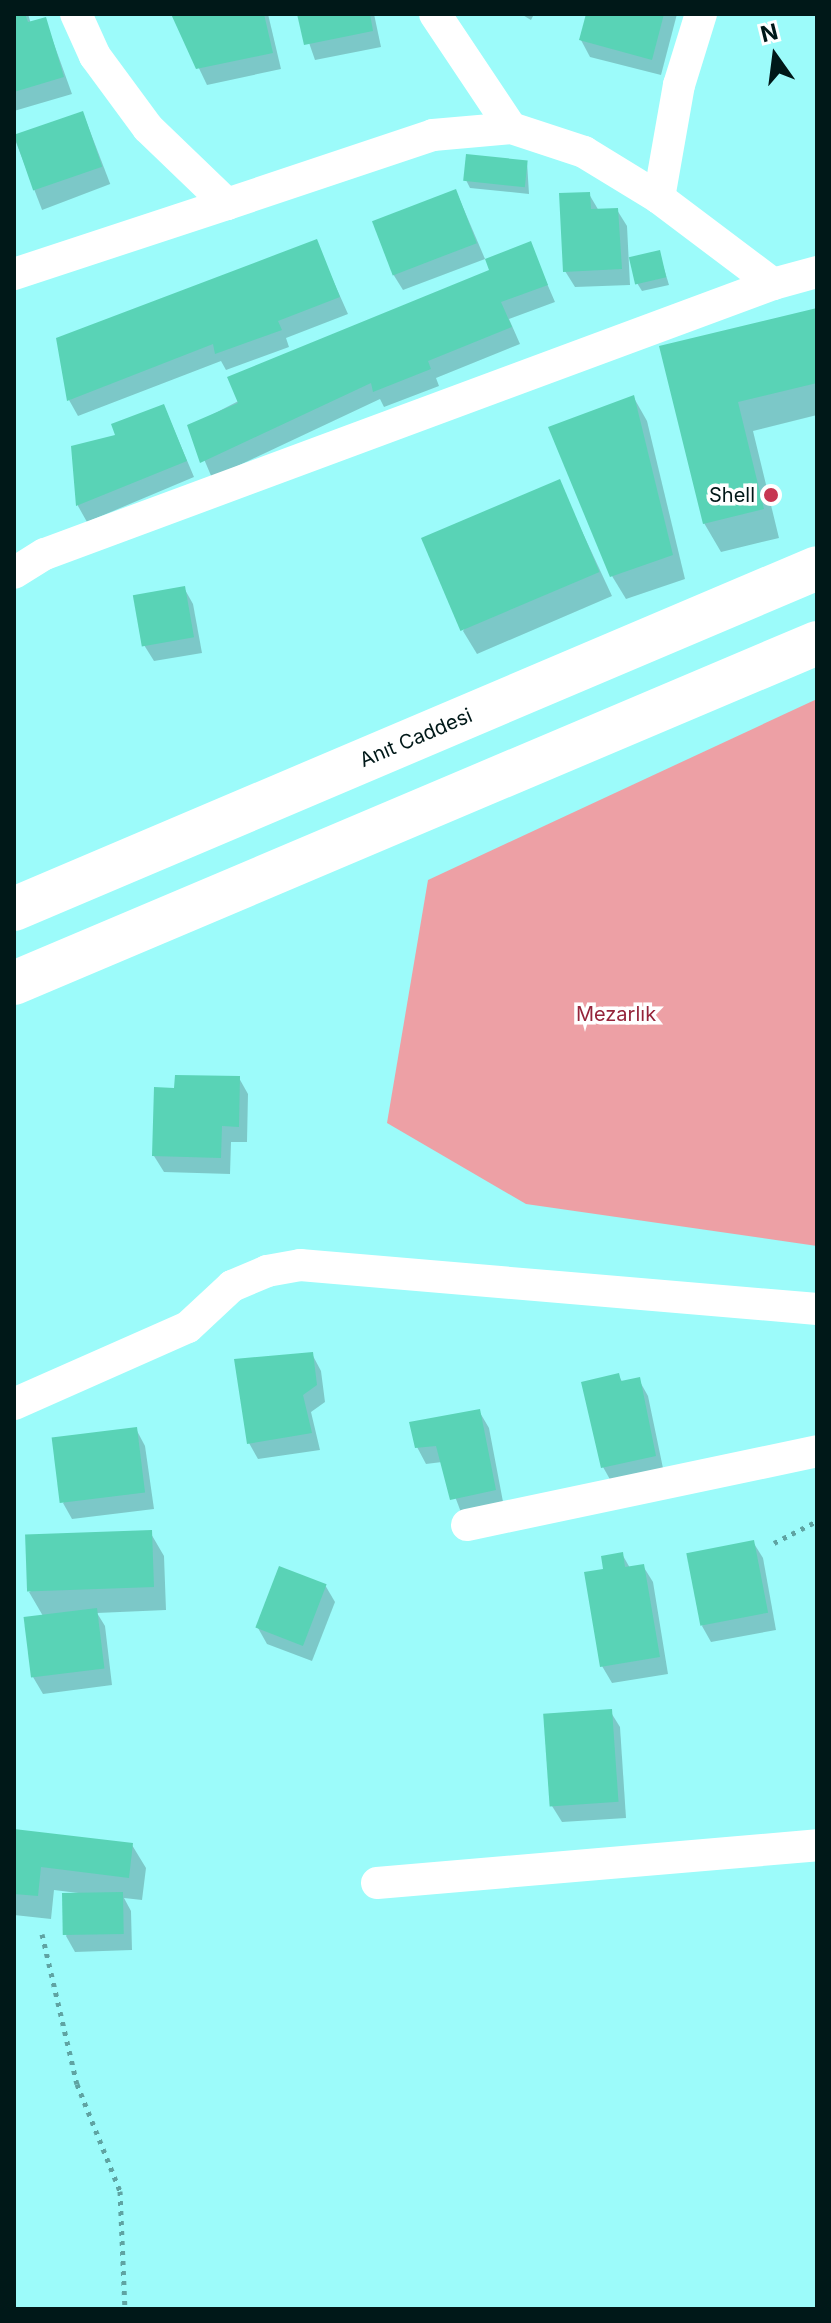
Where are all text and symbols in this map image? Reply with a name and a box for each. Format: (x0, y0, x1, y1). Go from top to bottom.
north arrow (735, 16, 815, 96)
text: N (758, 18, 780, 47)
place label: Shell (709, 483, 755, 507)
marker: Shell (762, 486, 780, 504)
street label: Anıt Caddesi (356, 704, 476, 772)
park label: Mezarlık (576, 1002, 656, 1026)

